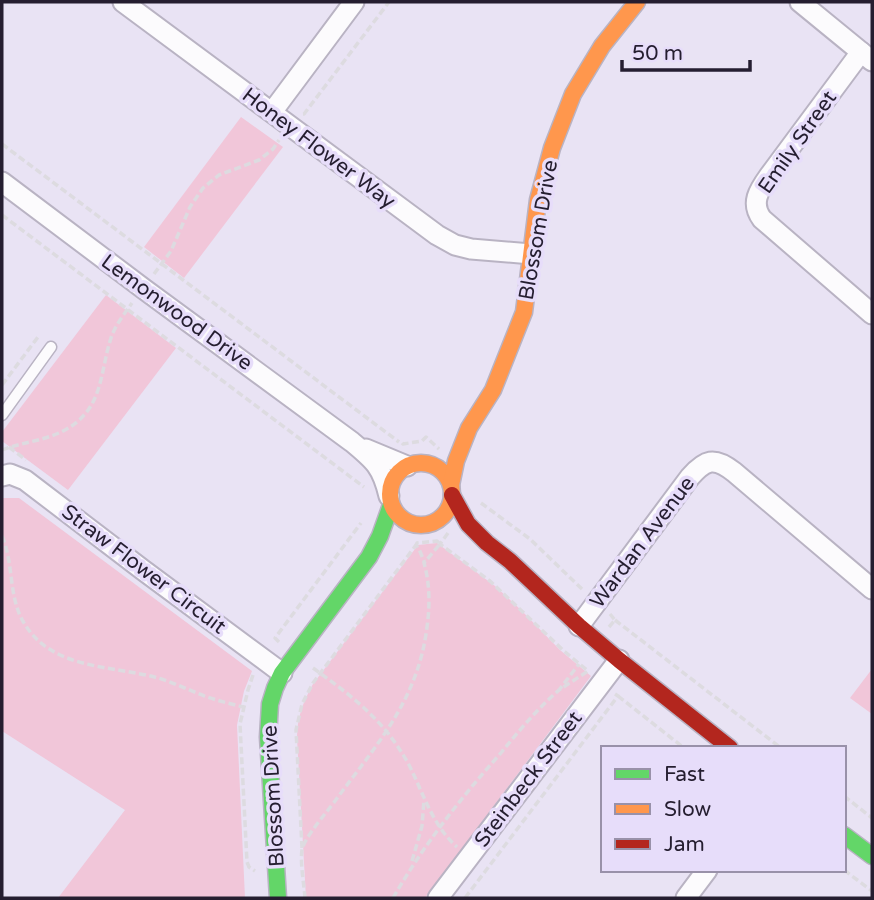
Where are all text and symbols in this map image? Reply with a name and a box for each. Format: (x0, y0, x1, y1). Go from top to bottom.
scale bar (622, 28, 750, 72)
text: 50 m (632, 41, 683, 66)
street label: Honey Flower Way (237, 83, 400, 214)
street label: Emily Street (753, 86, 842, 199)
street label: Blossom Drive (514, 158, 563, 302)
street label: Lemonwood Drive (96, 249, 257, 376)
street label: Wardan Avenue (585, 471, 700, 613)
street label: Straw Flower Circuit (57, 499, 231, 639)
street label: Steinbeck Street (469, 706, 588, 852)
street label: Blossom Drive (257, 724, 290, 867)
legend (601, 746, 846, 872)
text: Fast (664, 762, 705, 787)
text: Slow (664, 797, 712, 822)
text: Jam (664, 832, 705, 857)

